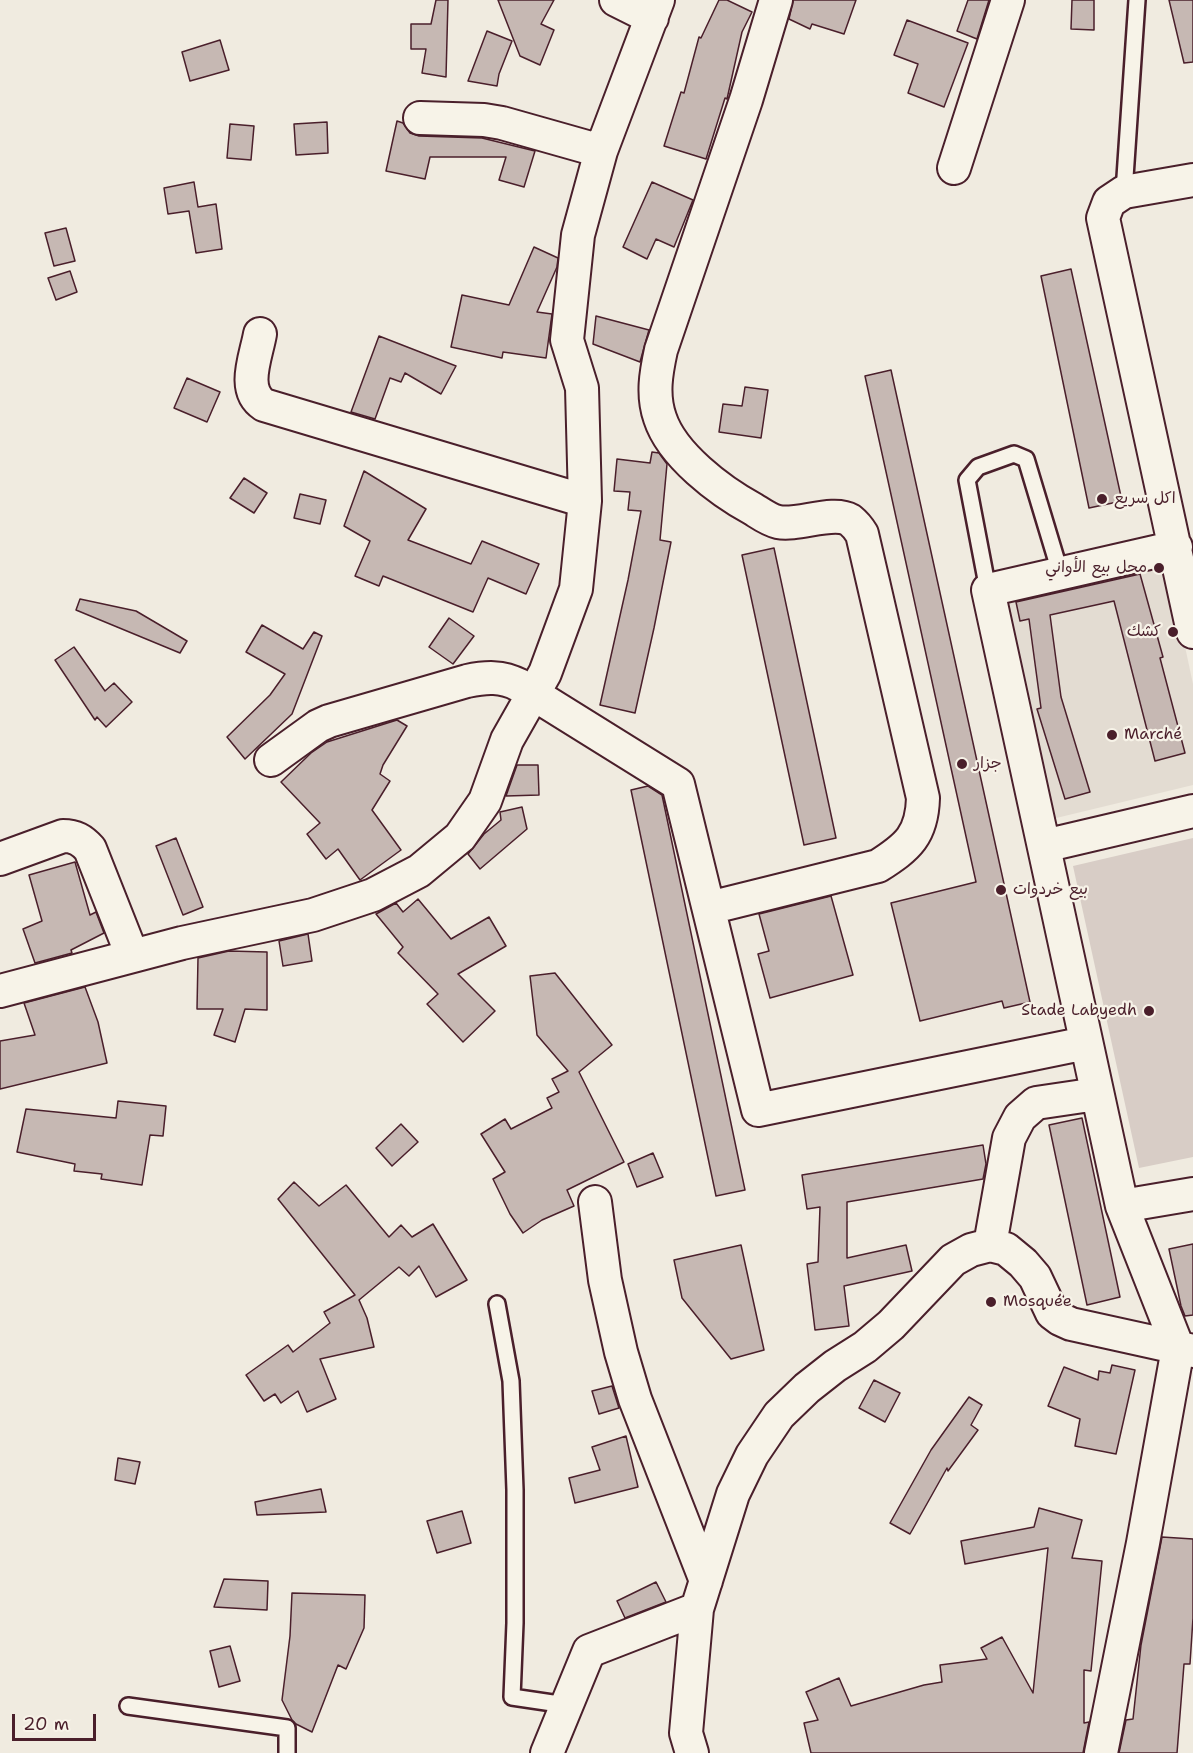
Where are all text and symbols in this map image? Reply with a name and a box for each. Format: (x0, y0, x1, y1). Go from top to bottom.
place label: اكل سريع (1114, 489, 1176, 509)
marker: اكل سريع (1095, 492, 1109, 506)
place label: محل بيع الأواني (1045, 558, 1147, 578)
marker: محل بيع الأواني (1152, 561, 1166, 575)
place label: كشك (1127, 622, 1161, 642)
marker: كشك (1166, 625, 1180, 639)
place label: Marché (1124, 725, 1182, 745)
marker: Marché (1105, 728, 1119, 742)
place label: جزار (974, 754, 1002, 774)
marker: جزار (955, 757, 969, 771)
place label: بيع خردوات (1013, 880, 1088, 900)
marker: بيع خردوات (994, 883, 1008, 897)
place label: Stade Labyedh (1021, 1001, 1137, 1021)
marker: Stade Labyedh (1142, 1004, 1156, 1018)
place label: Mosquée (1003, 1292, 1072, 1312)
marker: Mosquée (984, 1295, 998, 1309)
scale bar (15, 1702, 99, 1740)
text: 20 m (23, 1712, 69, 1736)

